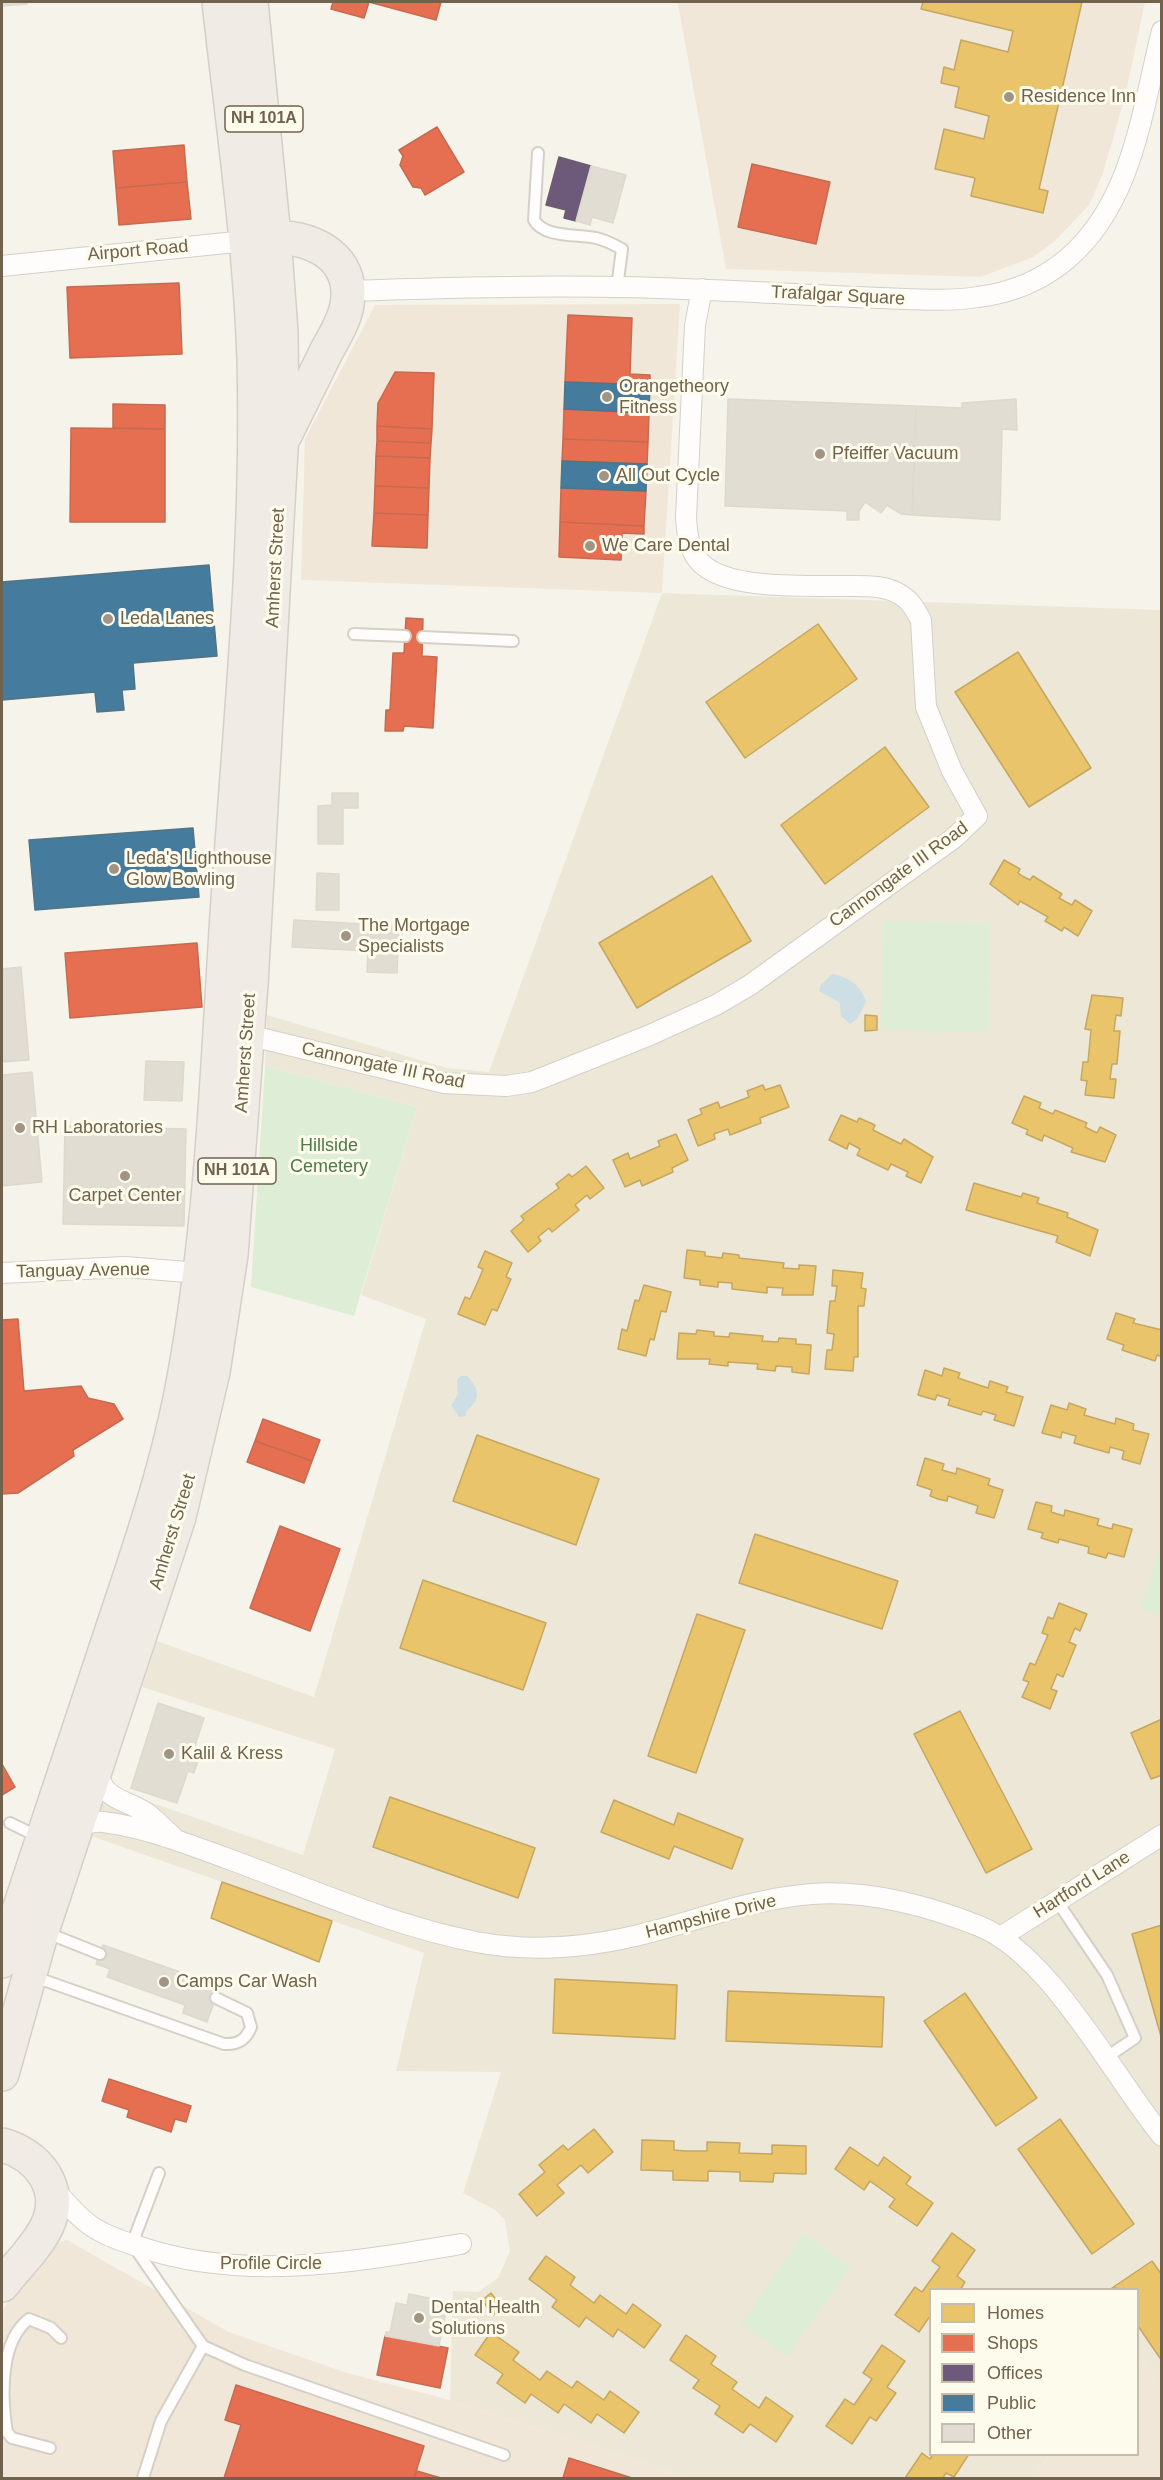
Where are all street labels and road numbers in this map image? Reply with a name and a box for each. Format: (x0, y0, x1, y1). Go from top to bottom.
road number: NH 101A (225, 106, 303, 132)
street label: Airport Road (87, 236, 189, 266)
street label: Trafalgar Square (770, 282, 906, 310)
street label: Amherst Street (262, 507, 290, 629)
street label: Cannongate III Road (825, 817, 973, 933)
street label: Amherst Street (231, 992, 261, 1114)
street label: Cannongate III Road (300, 1038, 466, 1094)
road number: NH 101A (198, 1158, 276, 1184)
street label: Tanguay Avenue (16, 1259, 150, 1283)
street label: Amherst Street (145, 1471, 201, 1593)
street label: Hartford Lane (1030, 1847, 1134, 1923)
street label: Hampshire Drive (643, 1890, 779, 1944)
street label: Profile Circle (220, 2253, 322, 2275)

